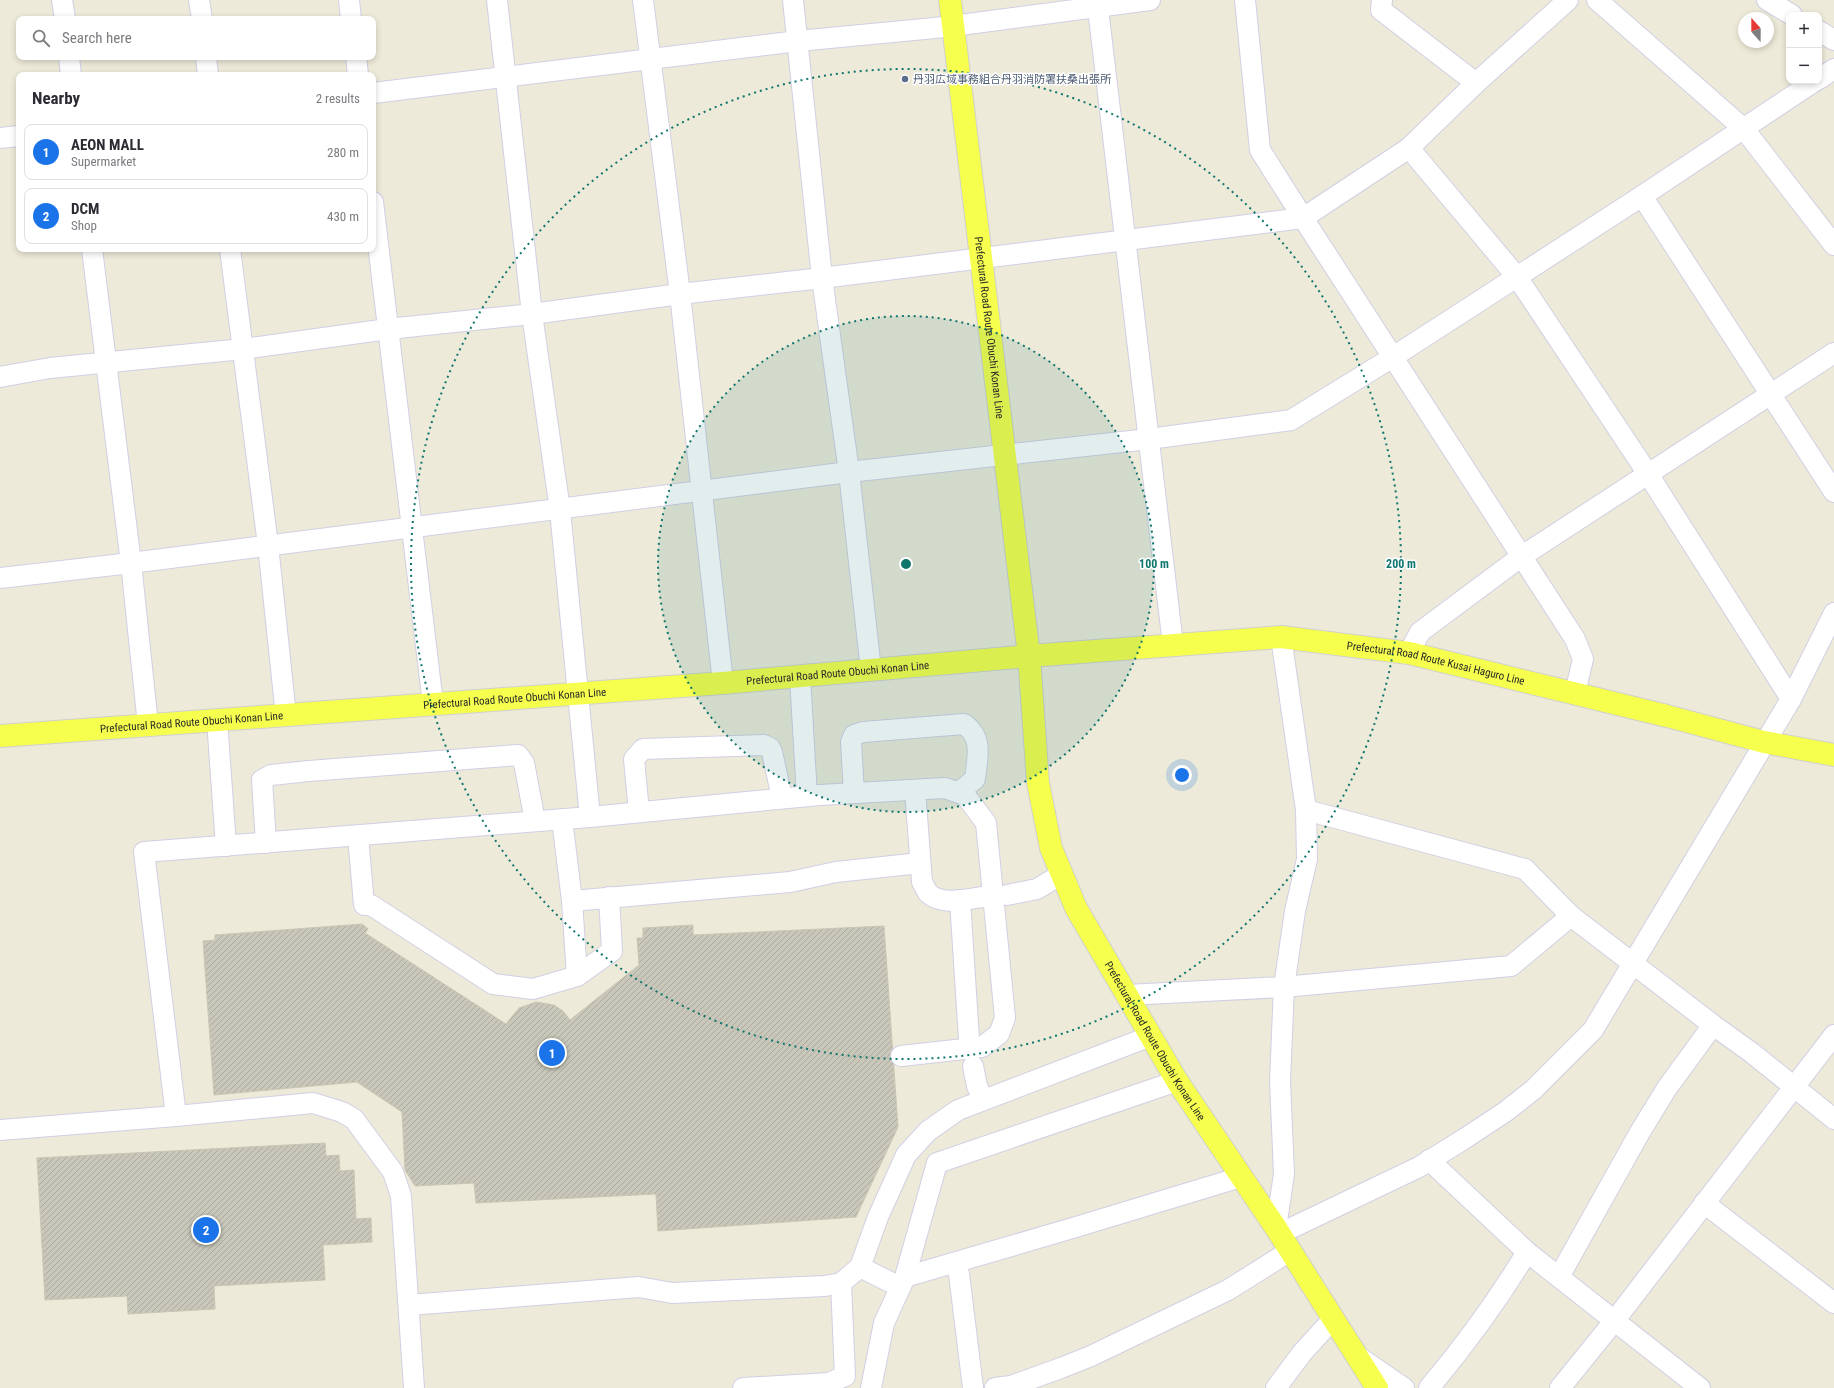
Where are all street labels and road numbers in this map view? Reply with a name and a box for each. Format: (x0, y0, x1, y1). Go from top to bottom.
street label: Prefectural Road Route Obuchi Konan Line (972, 236, 1006, 420)
street label: Prefectural Road Route Kusai Haguro Line (1346, 639, 1526, 688)
street label: Prefectural Road Route Obuchi Konan Line (746, 659, 930, 688)
street label: Prefectural Road Route Obuchi Konan Line (423, 686, 607, 712)
street label: Prefectural Road Route Obuchi Konan Line (100, 709, 283, 736)
street label: Prefectural Road Route Obuchi Konan Line (1102, 959, 1208, 1123)

